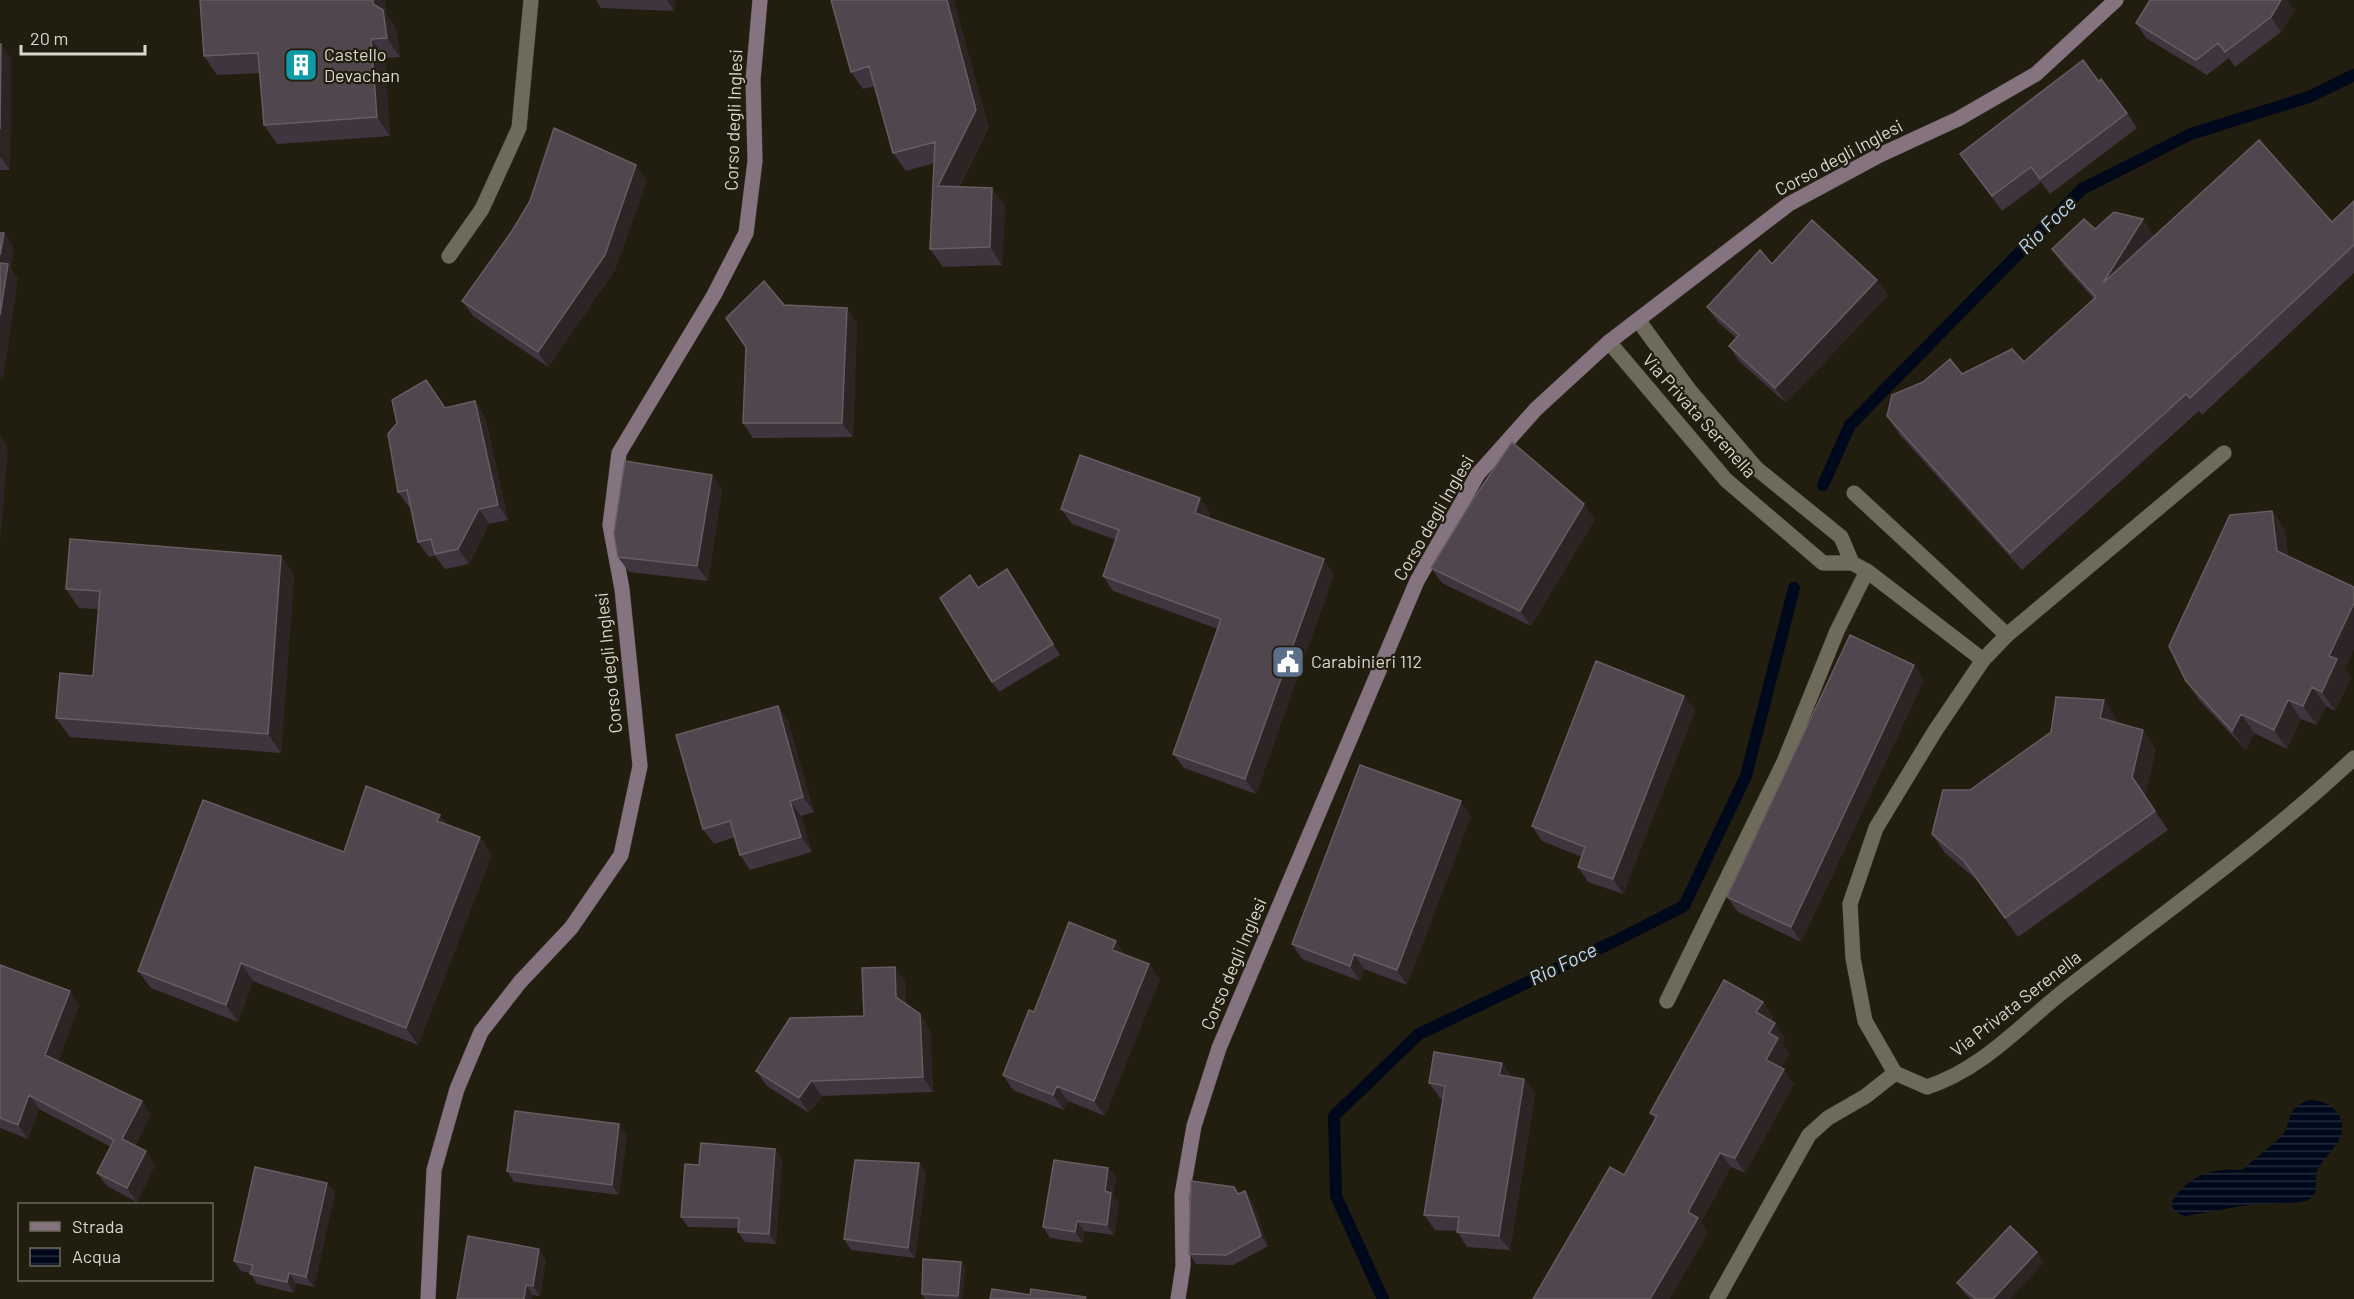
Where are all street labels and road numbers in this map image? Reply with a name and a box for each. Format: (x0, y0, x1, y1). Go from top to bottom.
street label: Corso degli Inglesi (720, 49, 746, 191)
street label: Corso degli Inglesi (1771, 114, 1906, 200)
street label: Via Privata Serenella (1638, 349, 1761, 482)
street label: Corso degli Inglesi (1388, 451, 1478, 584)
street label: Corso degli Inglesi (590, 592, 626, 735)
street label: Corso degli Inglesi (1195, 894, 1271, 1033)
street label: Via Privata Serenella (1946, 945, 2085, 1061)

